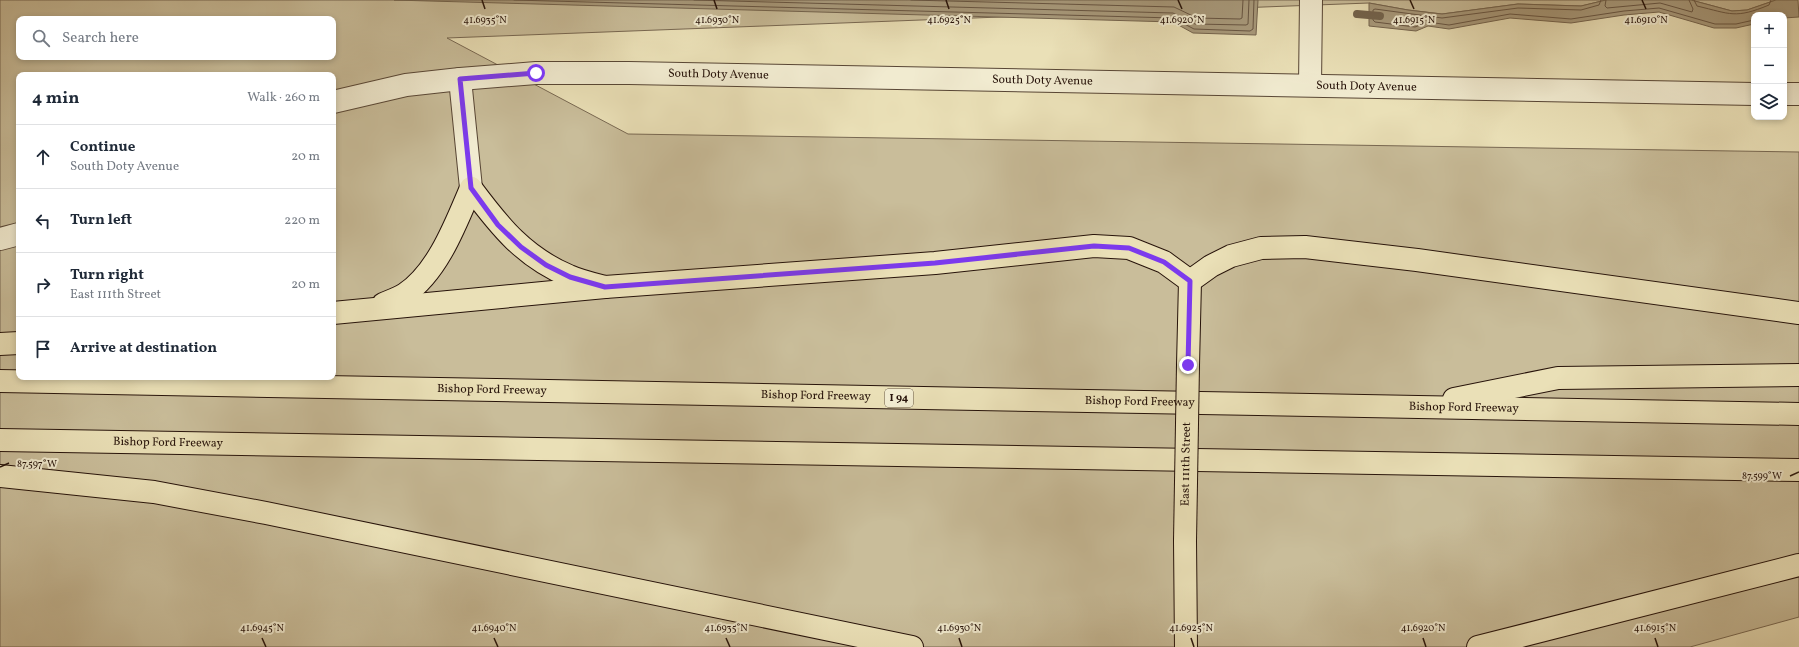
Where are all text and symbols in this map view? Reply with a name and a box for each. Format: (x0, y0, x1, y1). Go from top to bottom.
map controls (1751, 12, 1787, 120)
button: + (1751, 12, 1787, 48)
text: 41.6935°N (463, 13, 507, 27)
text: 41.6930°N (695, 13, 740, 27)
text: 41.6925°N (927, 13, 971, 27)
text: 41.6920°N (1160, 13, 1205, 27)
text: 41.6915°N (1393, 13, 1436, 27)
text: 41.6910°N (1624, 13, 1668, 27)
search box (16, 16, 336, 60)
icon: search (30, 27, 52, 49)
text: Search here (62, 28, 139, 49)
button: − (1751, 48, 1787, 84)
route start (527, 64, 545, 82)
street label: South Doty Avenue (668, 66, 769, 84)
street label: South Doty Avenue (992, 72, 1093, 90)
street label: South Doty Avenue (1316, 78, 1417, 96)
button: layers (1751, 84, 1787, 120)
text: 4 min (32, 87, 79, 110)
text: Walk · 260 m (247, 89, 320, 107)
text: Continue (70, 137, 135, 158)
icon: ahead (32, 146, 54, 168)
text: 20 m (291, 148, 320, 166)
text: South Doty Avenue (70, 158, 179, 176)
icon: left (32, 210, 54, 232)
text: Turn left (70, 210, 132, 231)
text: 220 m (284, 212, 320, 230)
text: Turn right (70, 265, 144, 286)
icon: right (32, 274, 54, 296)
text: 20 m (291, 276, 320, 294)
text: East 111th Street (70, 286, 161, 304)
icon: arrive (32, 338, 54, 360)
text: Arrive at destination (70, 338, 217, 359)
route end (1179, 356, 1197, 374)
street label: Bishop Ford Freeway (437, 381, 548, 399)
street label: Bishop Ford Freeway (761, 387, 871, 405)
road number: I 94 (885, 389, 913, 407)
street label: Bishop Ford Freeway (1085, 393, 1195, 411)
street label: Bishop Ford Freeway (1409, 399, 1519, 417)
street label: East 111th Street (1178, 422, 1195, 506)
street label: Bishop Ford Freeway (113, 434, 224, 452)
text: 87.597°W (17, 457, 57, 471)
text: 87.599°W (1742, 469, 1782, 483)
text: 41.6945°N (240, 621, 285, 635)
text: 41.6940°N (472, 621, 517, 635)
text: 41.6935°N (704, 621, 748, 635)
text: 41.6930°N (937, 621, 982, 635)
text: 41.6925°N (1169, 621, 1213, 635)
text: 41.6920°N (1401, 621, 1446, 635)
text: 41.6915°N (1634, 621, 1677, 635)

